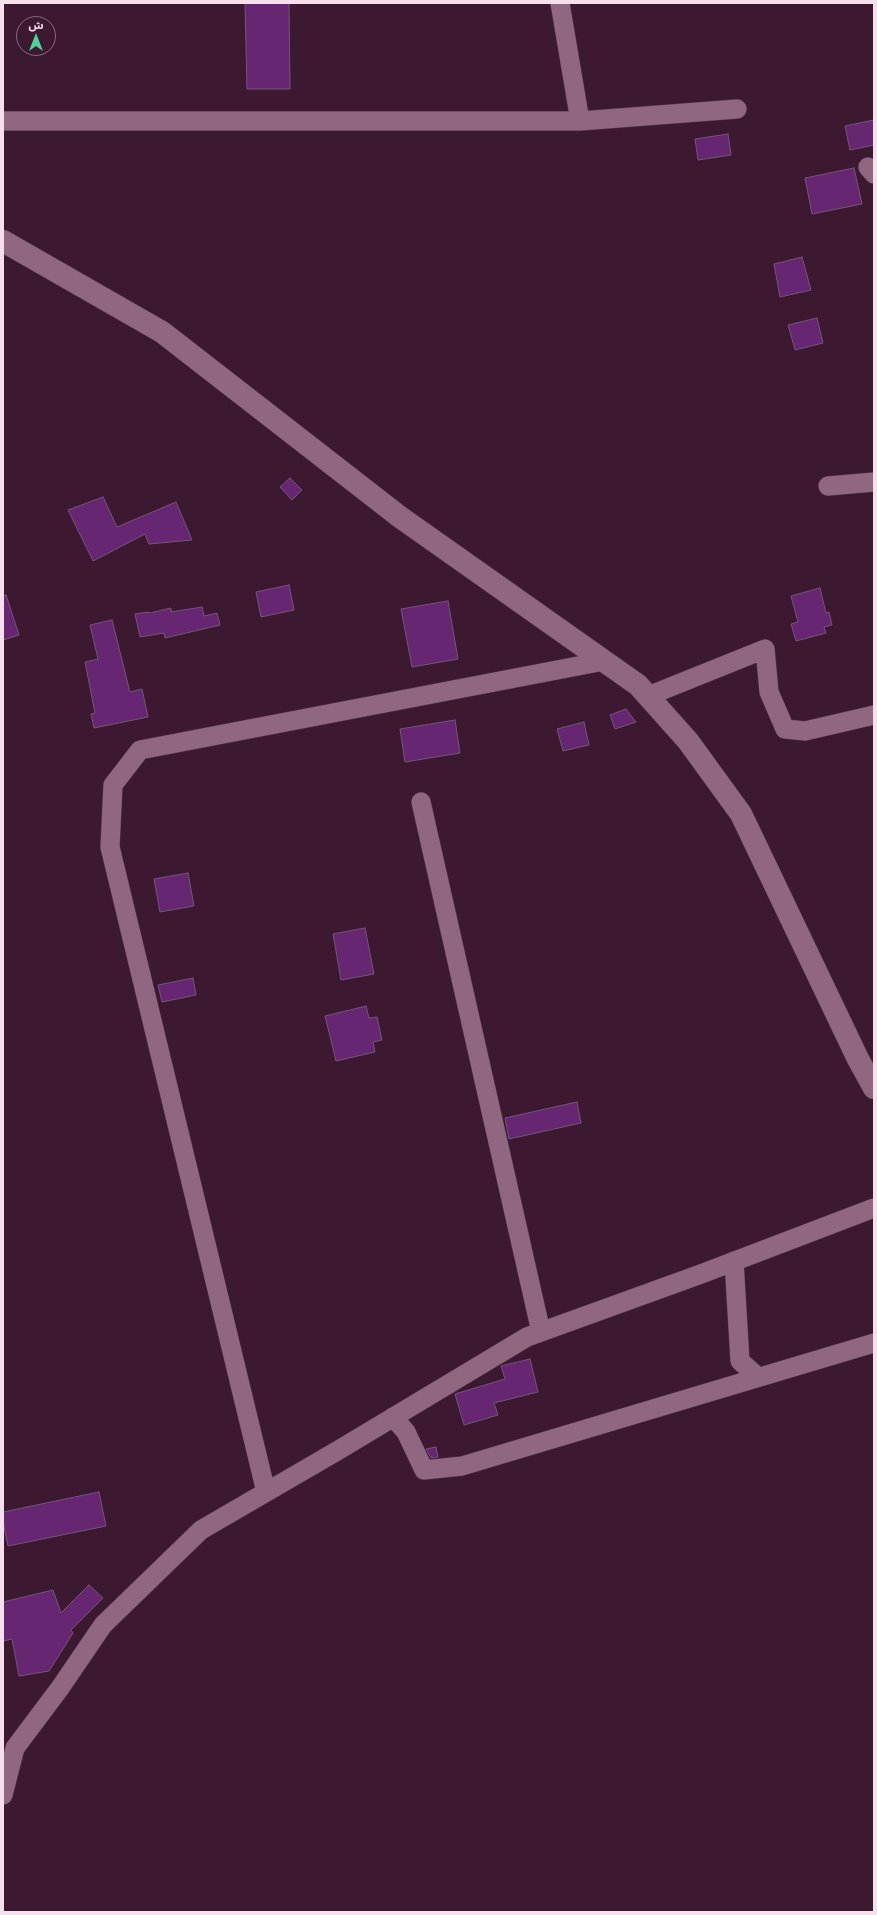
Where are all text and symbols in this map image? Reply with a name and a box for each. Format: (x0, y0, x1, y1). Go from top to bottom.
north arrow (16, 16, 56, 56)
text: ش (28, 17, 44, 33)

